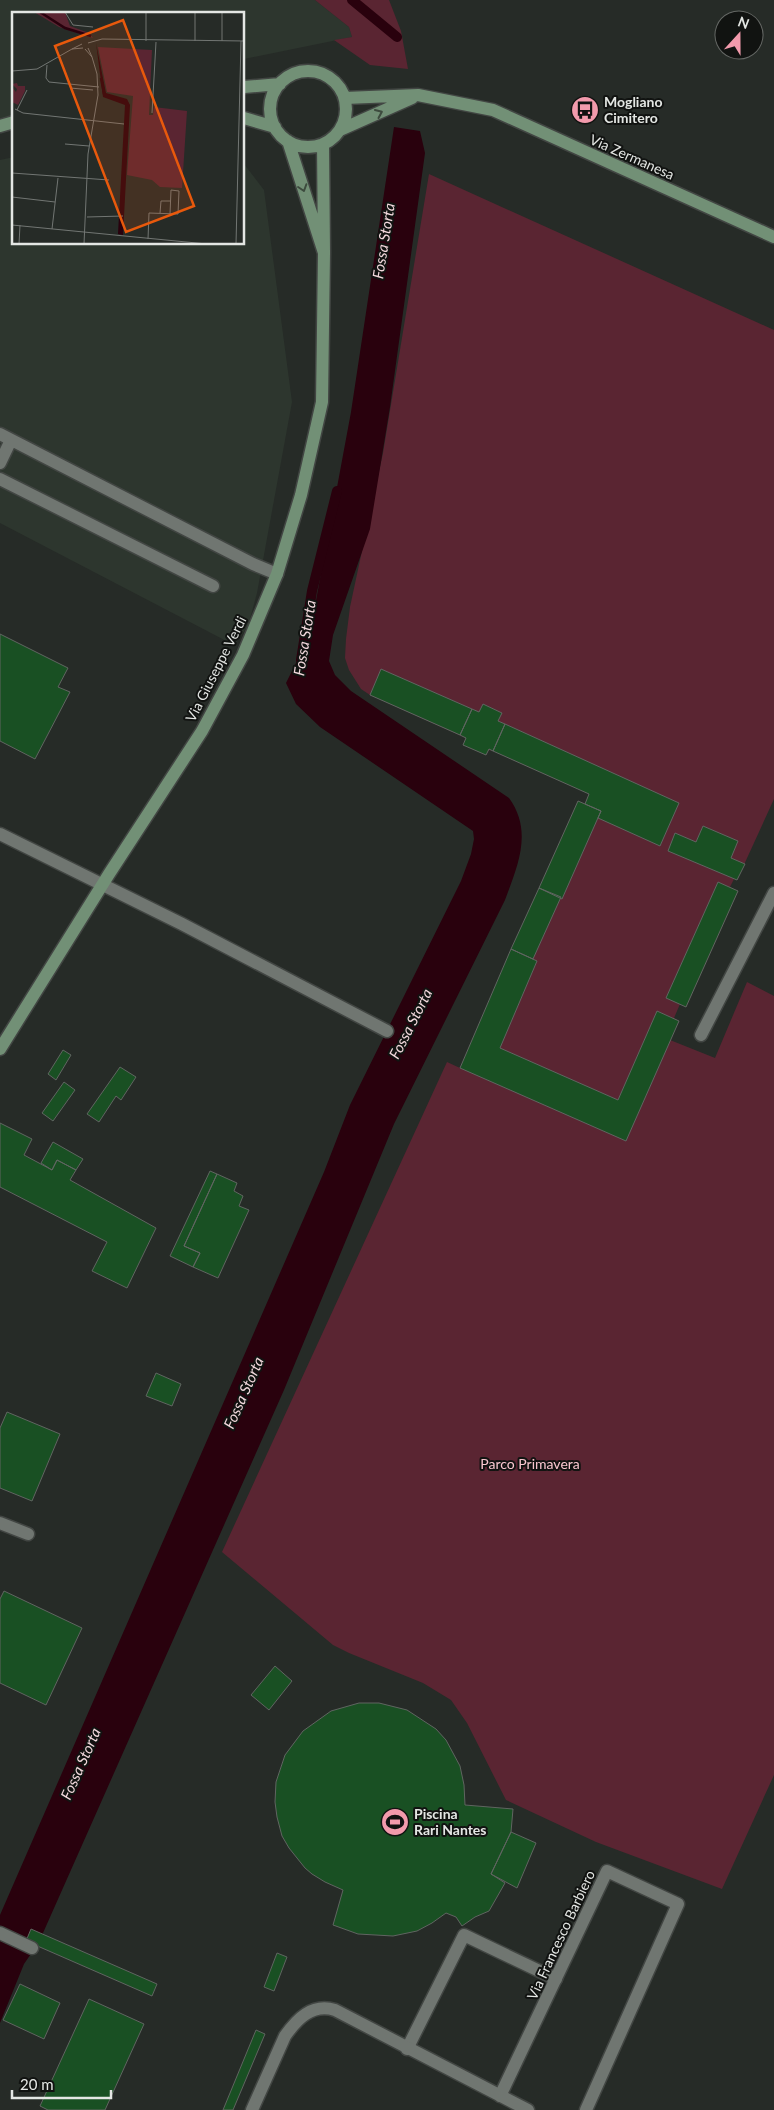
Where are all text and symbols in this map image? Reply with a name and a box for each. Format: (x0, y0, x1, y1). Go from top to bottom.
north arrow (714, 10, 764, 60)
inset map (12, 12, 245, 245)
text: N (736, 13, 752, 32)
place label: Mogliano Cimitero (604, 93, 662, 126)
bus stop icon: Mogliano Cimitero (570, 95, 600, 125)
one-way arrow (374, 108, 383, 119)
street label: Via Zermanesa (587, 130, 677, 183)
one-way arrow (297, 183, 307, 191)
water label: Fossa Storta (368, 201, 398, 280)
water label: Fossa Storta (289, 598, 319, 677)
street label: Via Giuseppe Verdi (182, 613, 250, 724)
water label: Fossa Storta (385, 985, 436, 1062)
water label: Fossa Storta (219, 1354, 267, 1431)
park label: Parco Primavera (480, 1455, 580, 1472)
water label: Fossa Storta (56, 1725, 104, 1802)
place label: Piscina Rari Nantes (414, 1805, 486, 1838)
sports icon: Piscina Rari Nantes (380, 1807, 410, 1837)
street label: Via Francesco Barbiero (523, 1867, 598, 2002)
scale bar (12, 2068, 111, 2100)
text: 20 m (20, 2075, 54, 2093)

